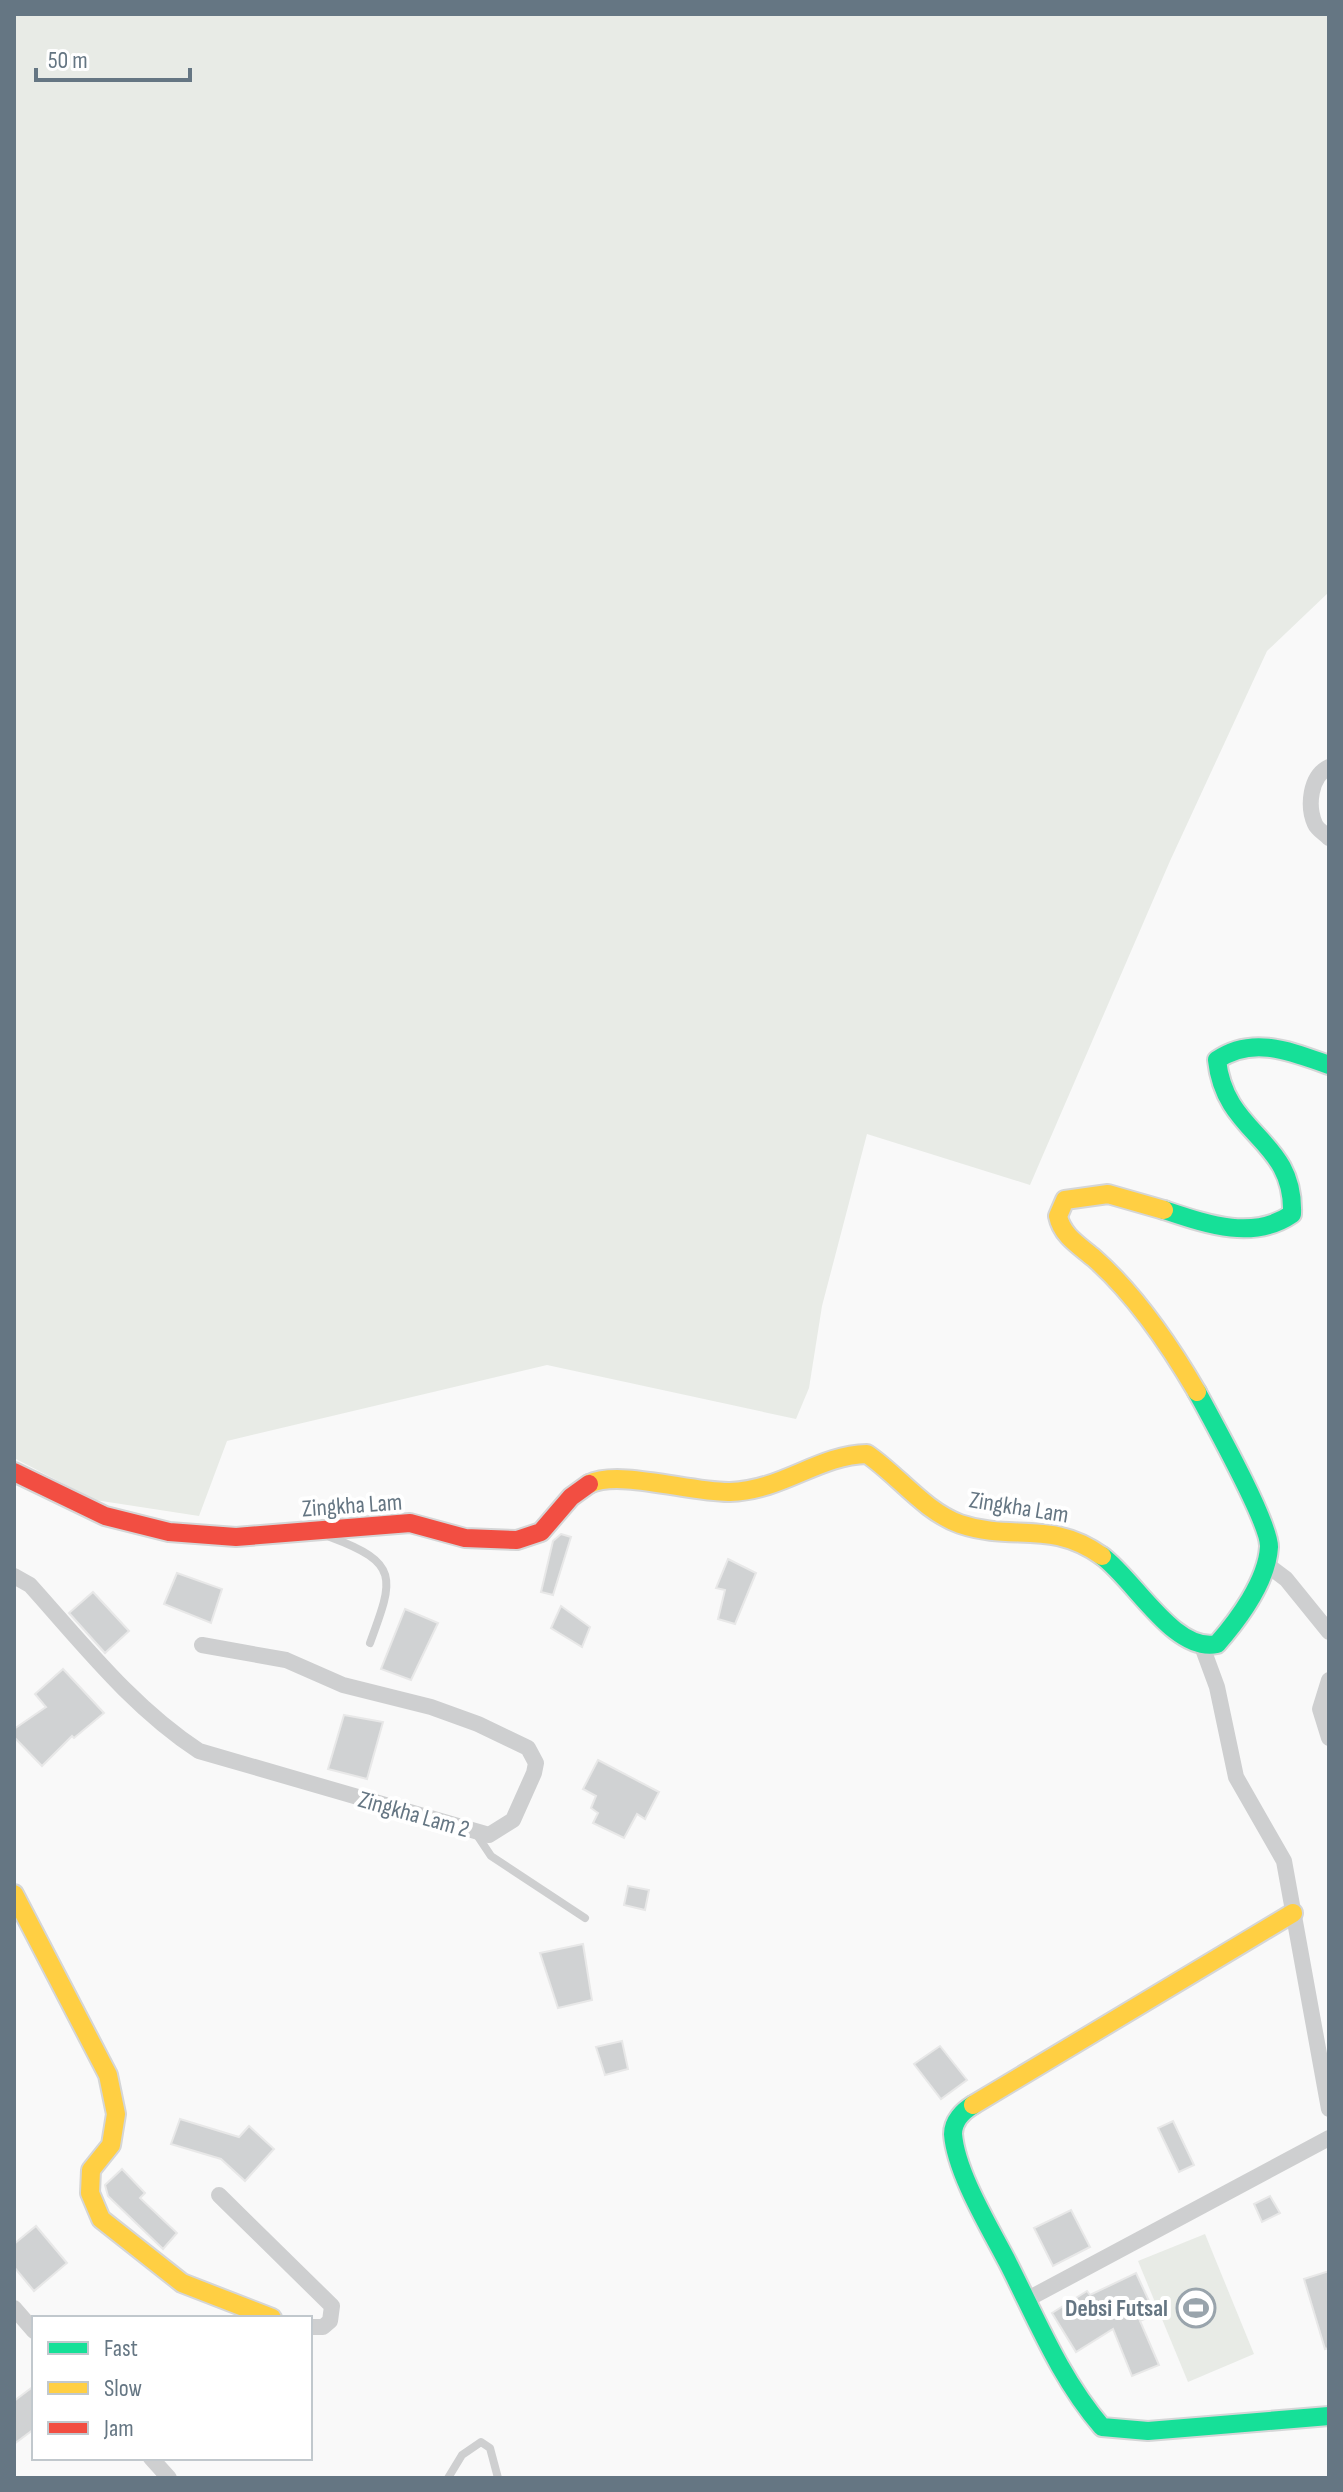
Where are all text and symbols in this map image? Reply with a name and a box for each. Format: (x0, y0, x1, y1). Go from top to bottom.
scale bar (36, 32, 190, 82)
text: 50 m (48, 46, 88, 75)
street label: Zingkha Lam (967, 1485, 1071, 1530)
street label: Zingkha Lam (301, 1488, 403, 1523)
street label: Zingkha Lam 2 (355, 1785, 473, 1844)
sports icon: Debsi Futsal (1175, 2287, 1217, 2329)
place label: Debsi Futsal (1065, 2294, 1168, 2323)
legend (32, 2316, 312, 2460)
text: Fast (104, 2334, 138, 2363)
text: Slow (104, 2374, 142, 2403)
text: Jam (103, 2414, 134, 2443)

